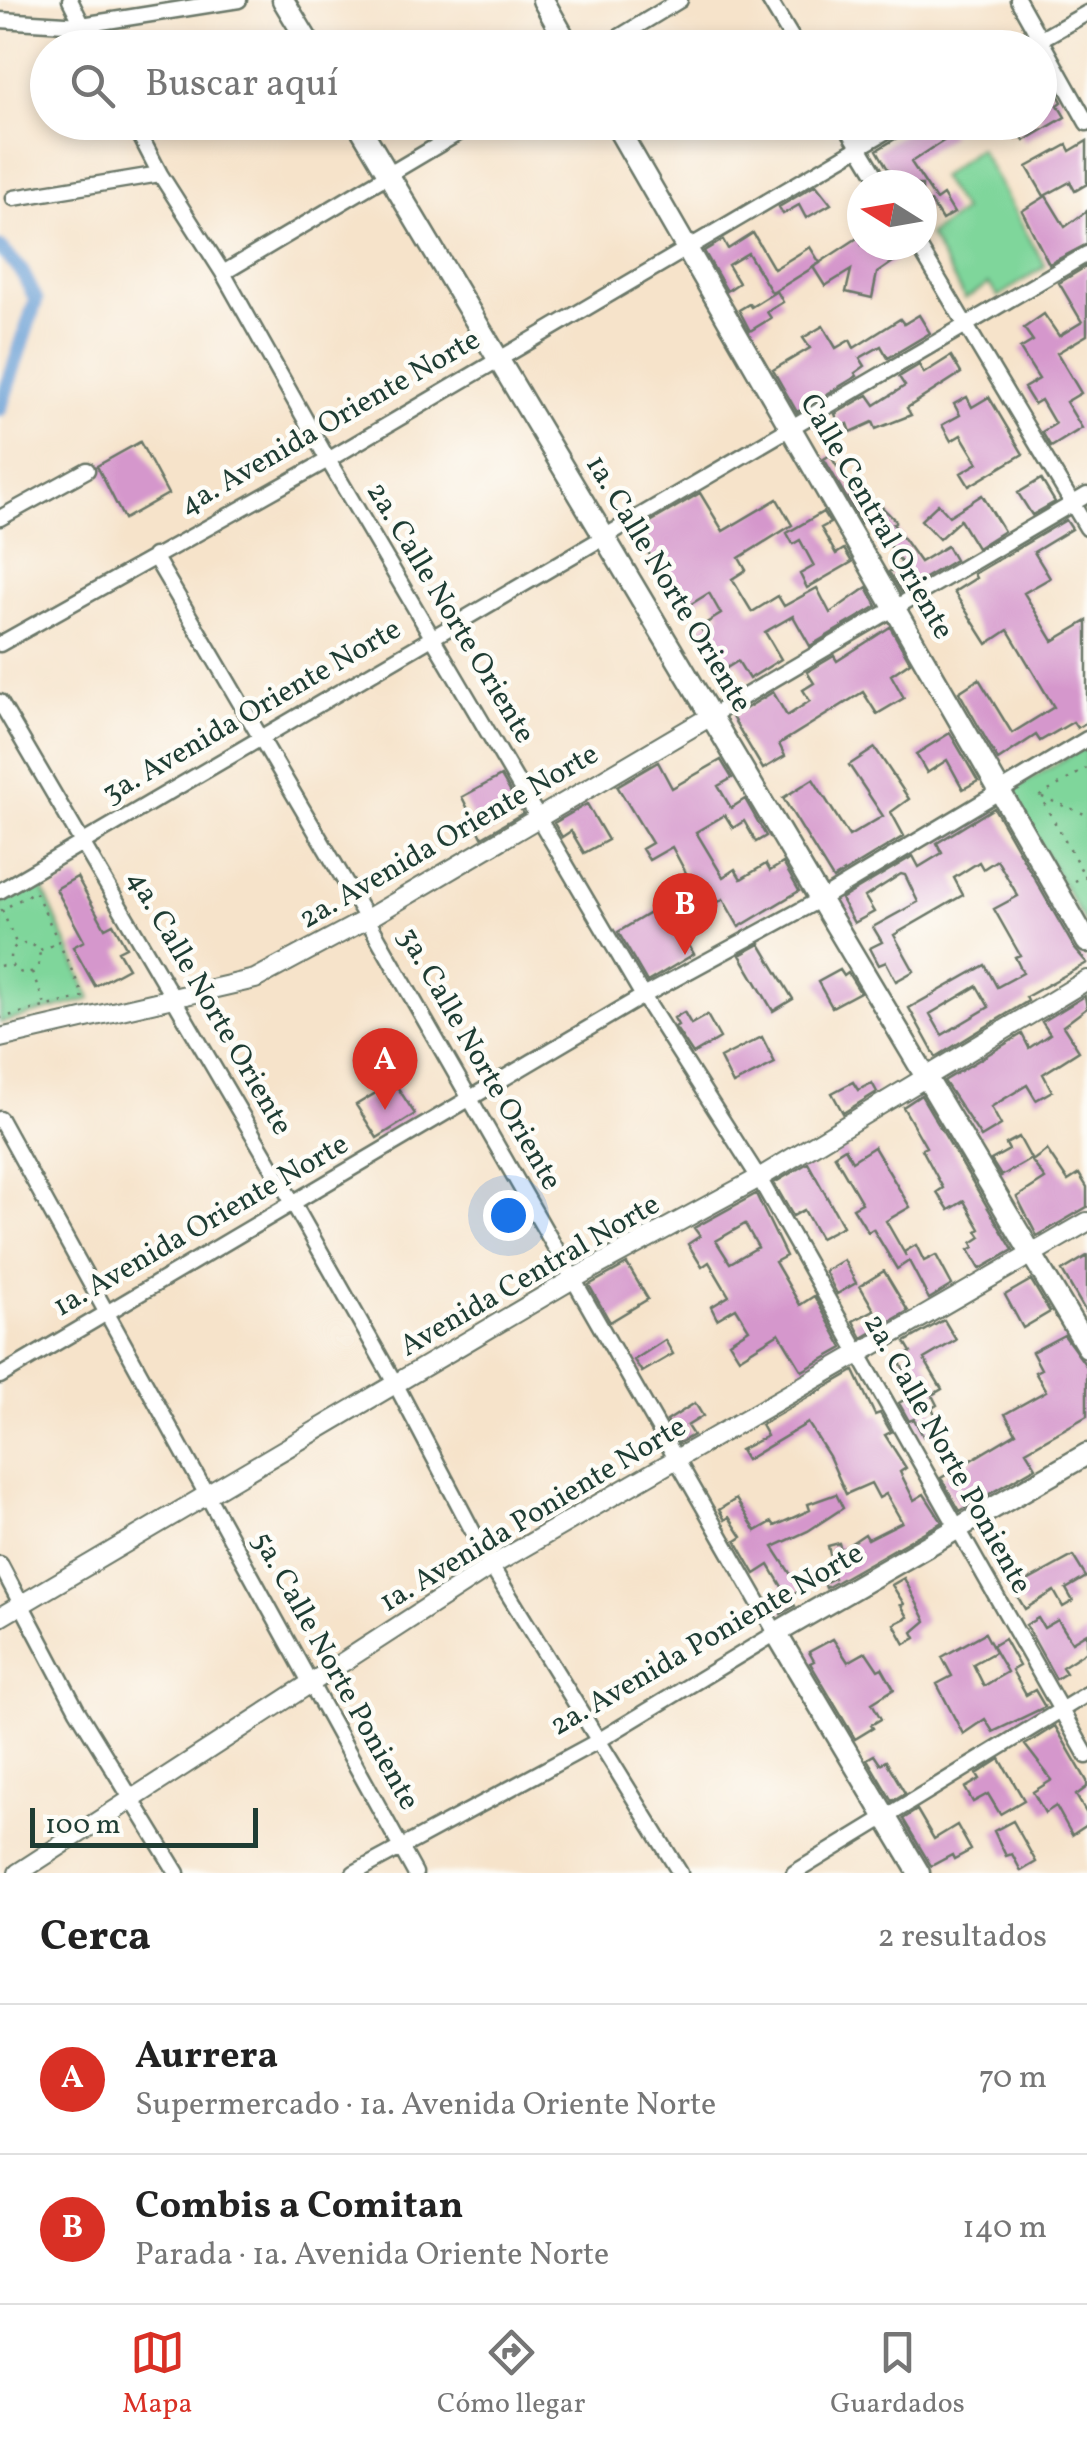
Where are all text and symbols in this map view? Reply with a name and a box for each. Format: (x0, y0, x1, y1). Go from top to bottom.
search box (30, 30, 1057, 140)
icon: search (65, 58, 120, 113)
text: Buscar aquí (145, 59, 338, 112)
north arrow (847, 170, 937, 260)
street label: 4a. Avenida Oriente Norte (172, 320, 488, 526)
street label: Calle Central Oriente (788, 386, 964, 648)
street label: 1a. Calle Norte Oriente (574, 447, 762, 721)
street label: 2a. Calle Norte Oriente (355, 474, 545, 752)
street label: 3a. Avenida Oriente Norte (95, 609, 409, 815)
street label: 2a. Avenida Oriente Norte (292, 734, 606, 940)
street label: 4a. Calle Norte Oriente (116, 863, 302, 1143)
pin: B (652, 872, 718, 955)
street label: 3a. Calle Norte Oriente (386, 920, 572, 1198)
pin: A (352, 1028, 418, 1110)
street label: 1a. Avenida Oriente Norte (45, 1124, 357, 1328)
street label: Avenida Central Norte (392, 1184, 668, 1368)
your location (483, 1190, 534, 1241)
street label: 2a. Calle Norte Poniente (852, 1306, 1042, 1602)
street label: 1a. Avenida Poniente Norte (372, 1407, 694, 1623)
street label: 5a. Calle Norte Poniente (241, 1524, 429, 1818)
street label: 2a. Avenida Poniente Norte (543, 1533, 871, 1747)
scale bar (30, 1803, 258, 1848)
text: 100 m (45, 1806, 120, 1845)
text: Cerca (40, 1909, 151, 1968)
text: 2 resultados (878, 1916, 1047, 1960)
text: Aurrera (135, 2031, 278, 2084)
text: A (61, 2057, 84, 2101)
text: 70 m (979, 2057, 1047, 2101)
text: Supermercado · 1a. Avenida Oriente Norte (135, 2084, 716, 2128)
text: Combis a Comitan (135, 2181, 463, 2234)
text: B (62, 2207, 83, 2251)
text: 140 m (962, 2207, 1047, 2251)
text: Parada · 1a. Avenida Oriente Norte (135, 2234, 609, 2278)
tab: Mapa (122, 2325, 192, 2424)
tab: Cómo llegar (437, 2325, 586, 2424)
tab: Guardados (830, 2325, 965, 2424)

